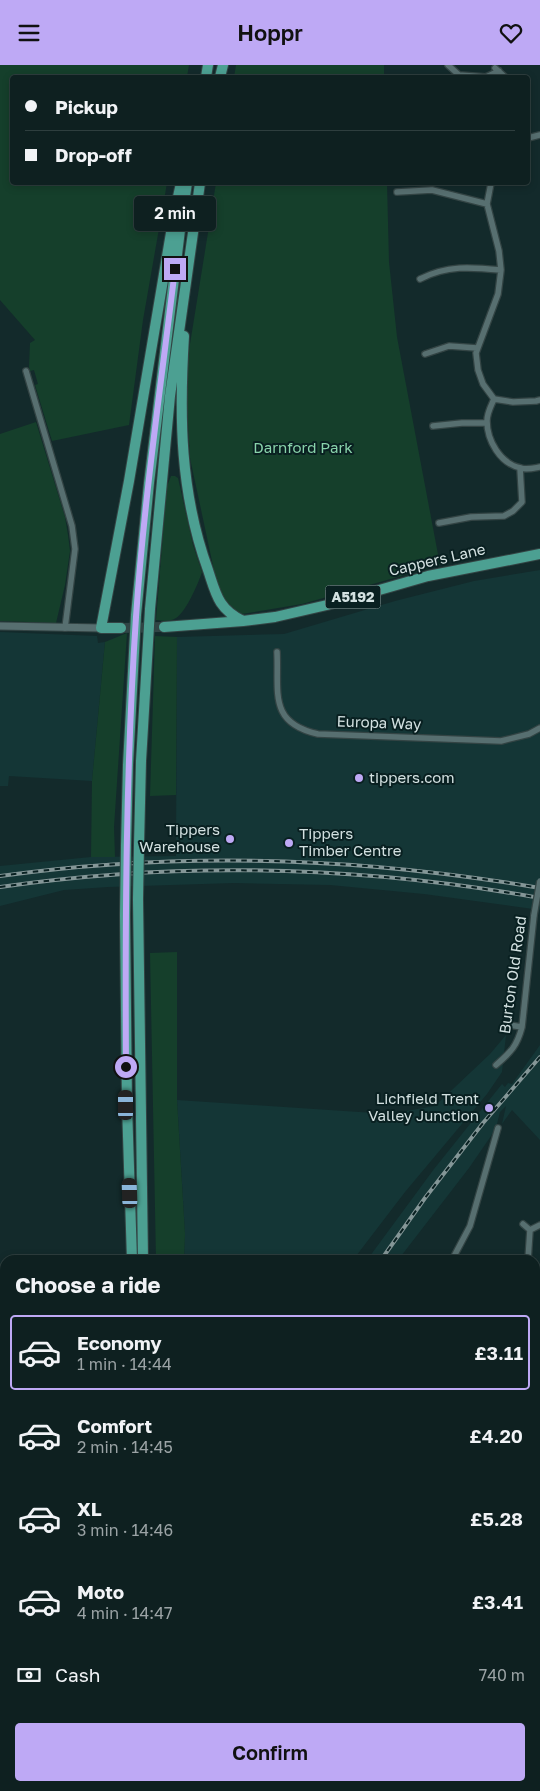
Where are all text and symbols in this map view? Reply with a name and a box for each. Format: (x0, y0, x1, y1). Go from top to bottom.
icon: menu (15, 19, 43, 47)
text: Hoppr (237, 19, 303, 46)
icon: heart (497, 19, 525, 47)
text: Pickup (55, 95, 118, 118)
text: Drop-off (55, 143, 132, 166)
callout: 2 min (134, 197, 216, 231)
text: 2 min (154, 203, 196, 223)
route end (164, 258, 186, 280)
park label: Darnford Park (253, 438, 353, 456)
street label: Cappers Lane (387, 539, 487, 579)
road number: A5192 (326, 585, 380, 609)
street label: Europa Way (336, 712, 422, 732)
place label: tippers.com (369, 768, 455, 786)
marker: tippers.com (353, 772, 365, 784)
place label: Tippers Warehouse (139, 820, 220, 855)
place label: Tippers Timber Centre (299, 824, 402, 859)
marker: Tippers Warehouse (224, 833, 236, 845)
marker: Tippers Timber Centre (283, 837, 295, 849)
street label: Burton Old Road (495, 915, 529, 1035)
route start (115, 1056, 137, 1078)
place label: Lichfield Trent Valley Junction (368, 1089, 479, 1124)
car (118, 1090, 133, 1120)
marker: Lichfield Trent Valley Junction (483, 1102, 495, 1114)
car (121, 1178, 138, 1208)
text: Choose a ride (15, 1271, 161, 1298)
icon: car (17, 1330, 62, 1375)
text: Economy (77, 1331, 162, 1354)
text: £3.11 (474, 1341, 523, 1364)
text: 1 min · 14:44 (77, 1354, 172, 1374)
icon: car (17, 1413, 62, 1458)
text: Comfort (77, 1414, 152, 1437)
text: £4.20 (469, 1424, 523, 1447)
text: 2 min · 14:45 (77, 1437, 173, 1457)
icon: car (17, 1496, 62, 1541)
text: XL (77, 1497, 102, 1520)
text: £5.28 (470, 1507, 523, 1530)
text: 3 min · 14:46 (77, 1520, 173, 1540)
icon: car (17, 1579, 62, 1624)
text: Moto (77, 1580, 124, 1603)
text: £3.41 (472, 1590, 523, 1613)
text: 4 min · 14:47 (77, 1603, 172, 1623)
icon: cash (15, 1661, 43, 1689)
text: Cash (55, 1663, 100, 1686)
text: 740 m (479, 1665, 525, 1685)
button: Confirm (15, 1723, 525, 1781)

